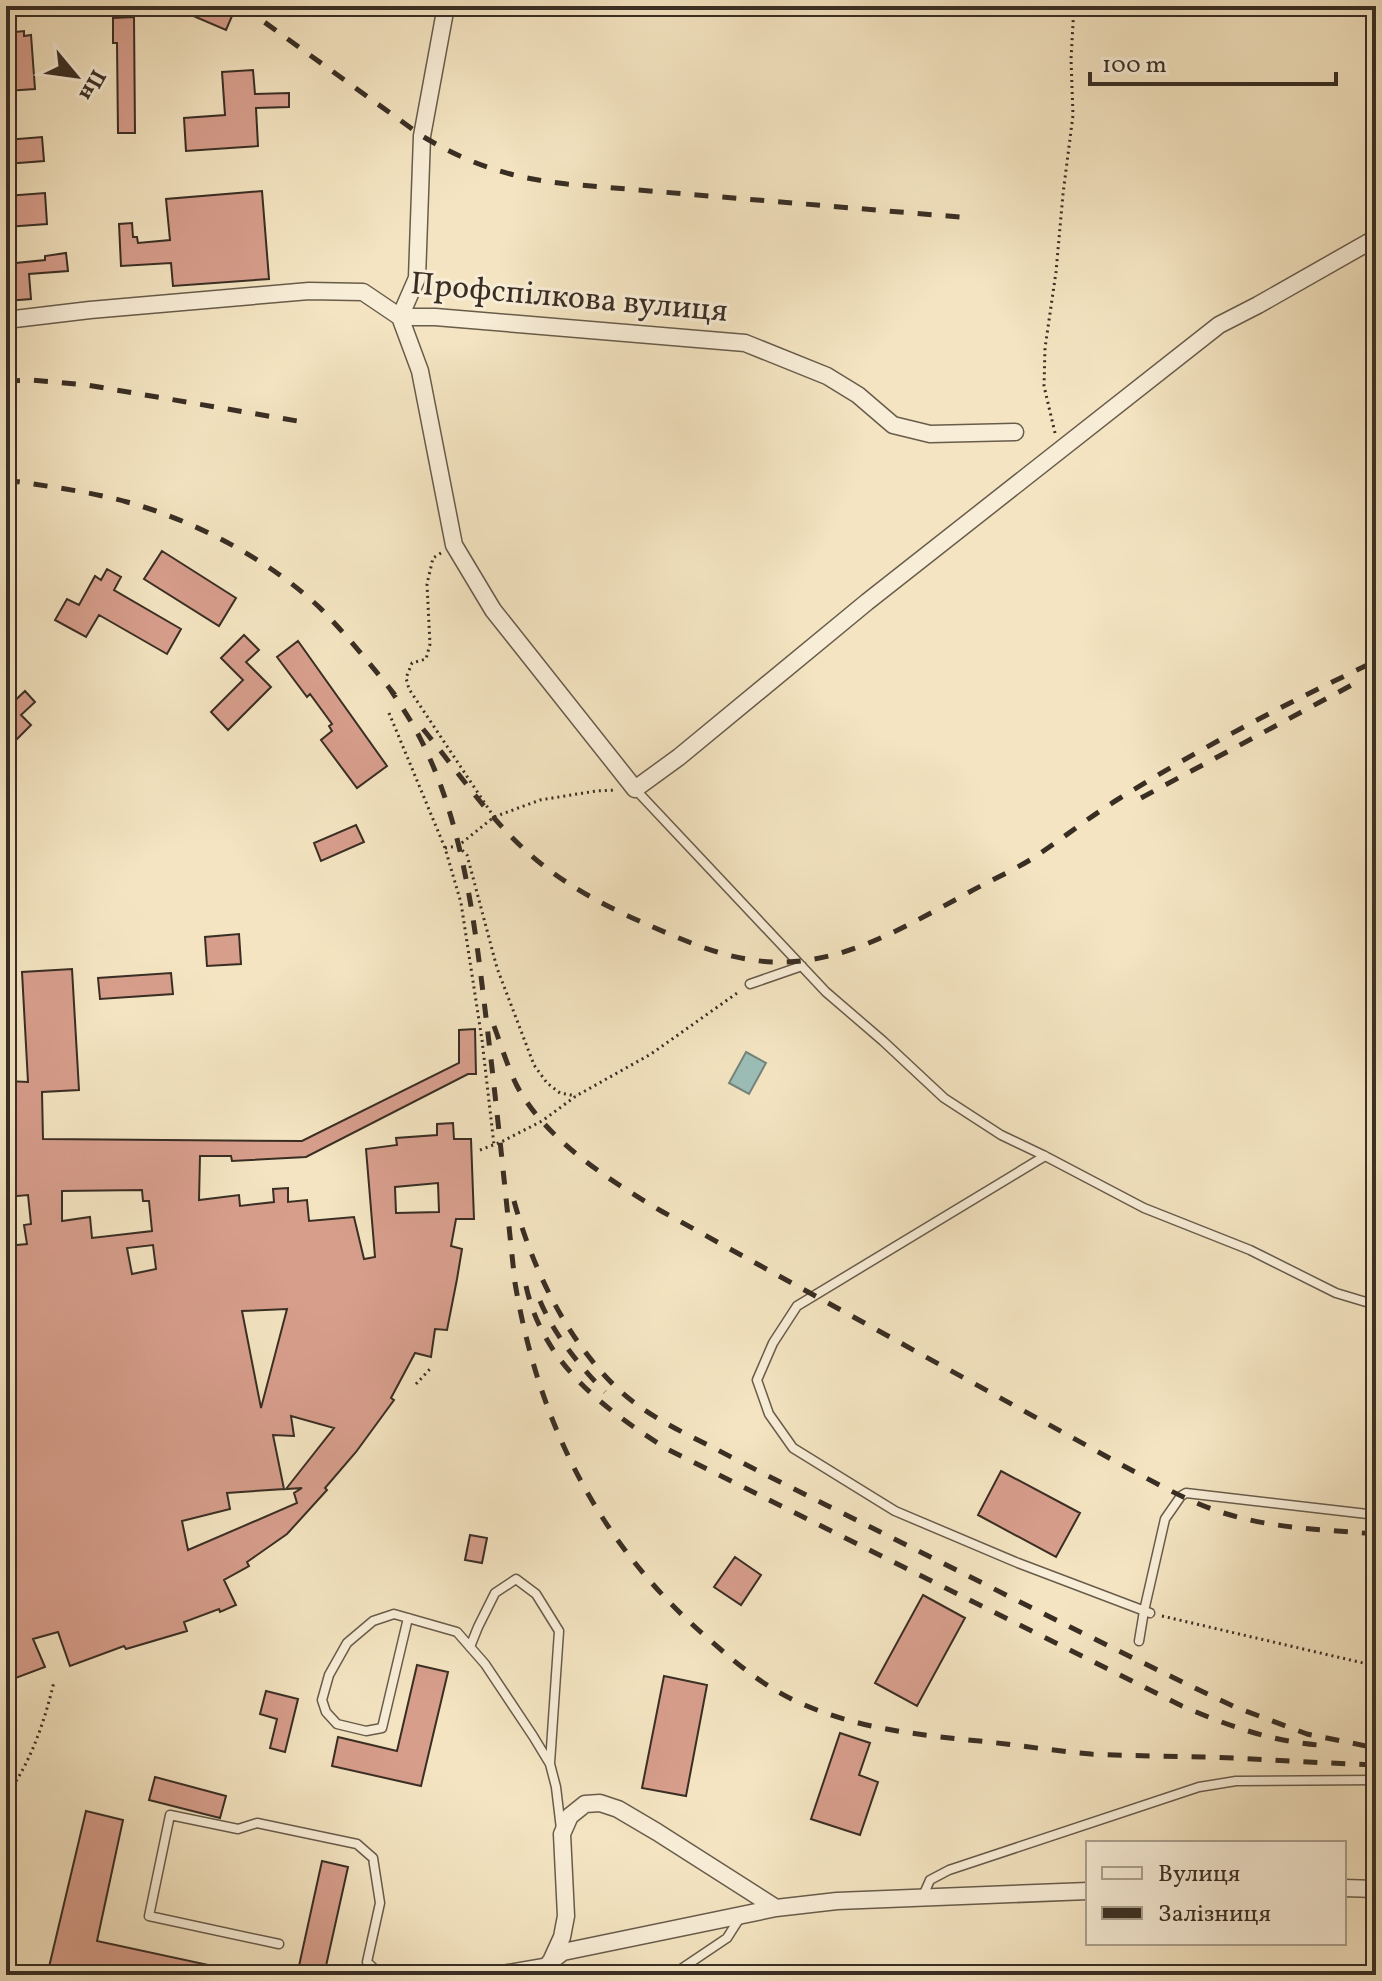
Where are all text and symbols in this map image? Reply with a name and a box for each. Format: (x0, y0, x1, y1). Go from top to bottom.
north arrow (36, 36, 116, 116)
scale bar (1090, 36, 1336, 86)
text: 100 m (1102, 49, 1167, 83)
text: Пн (70, 63, 112, 106)
street label: Профспілкова вулиця (408, 263, 730, 335)
legend (1086, 1841, 1346, 1945)
text: Вулиця (1158, 1858, 1240, 1892)
text: Залізниця (1158, 1898, 1271, 1932)

